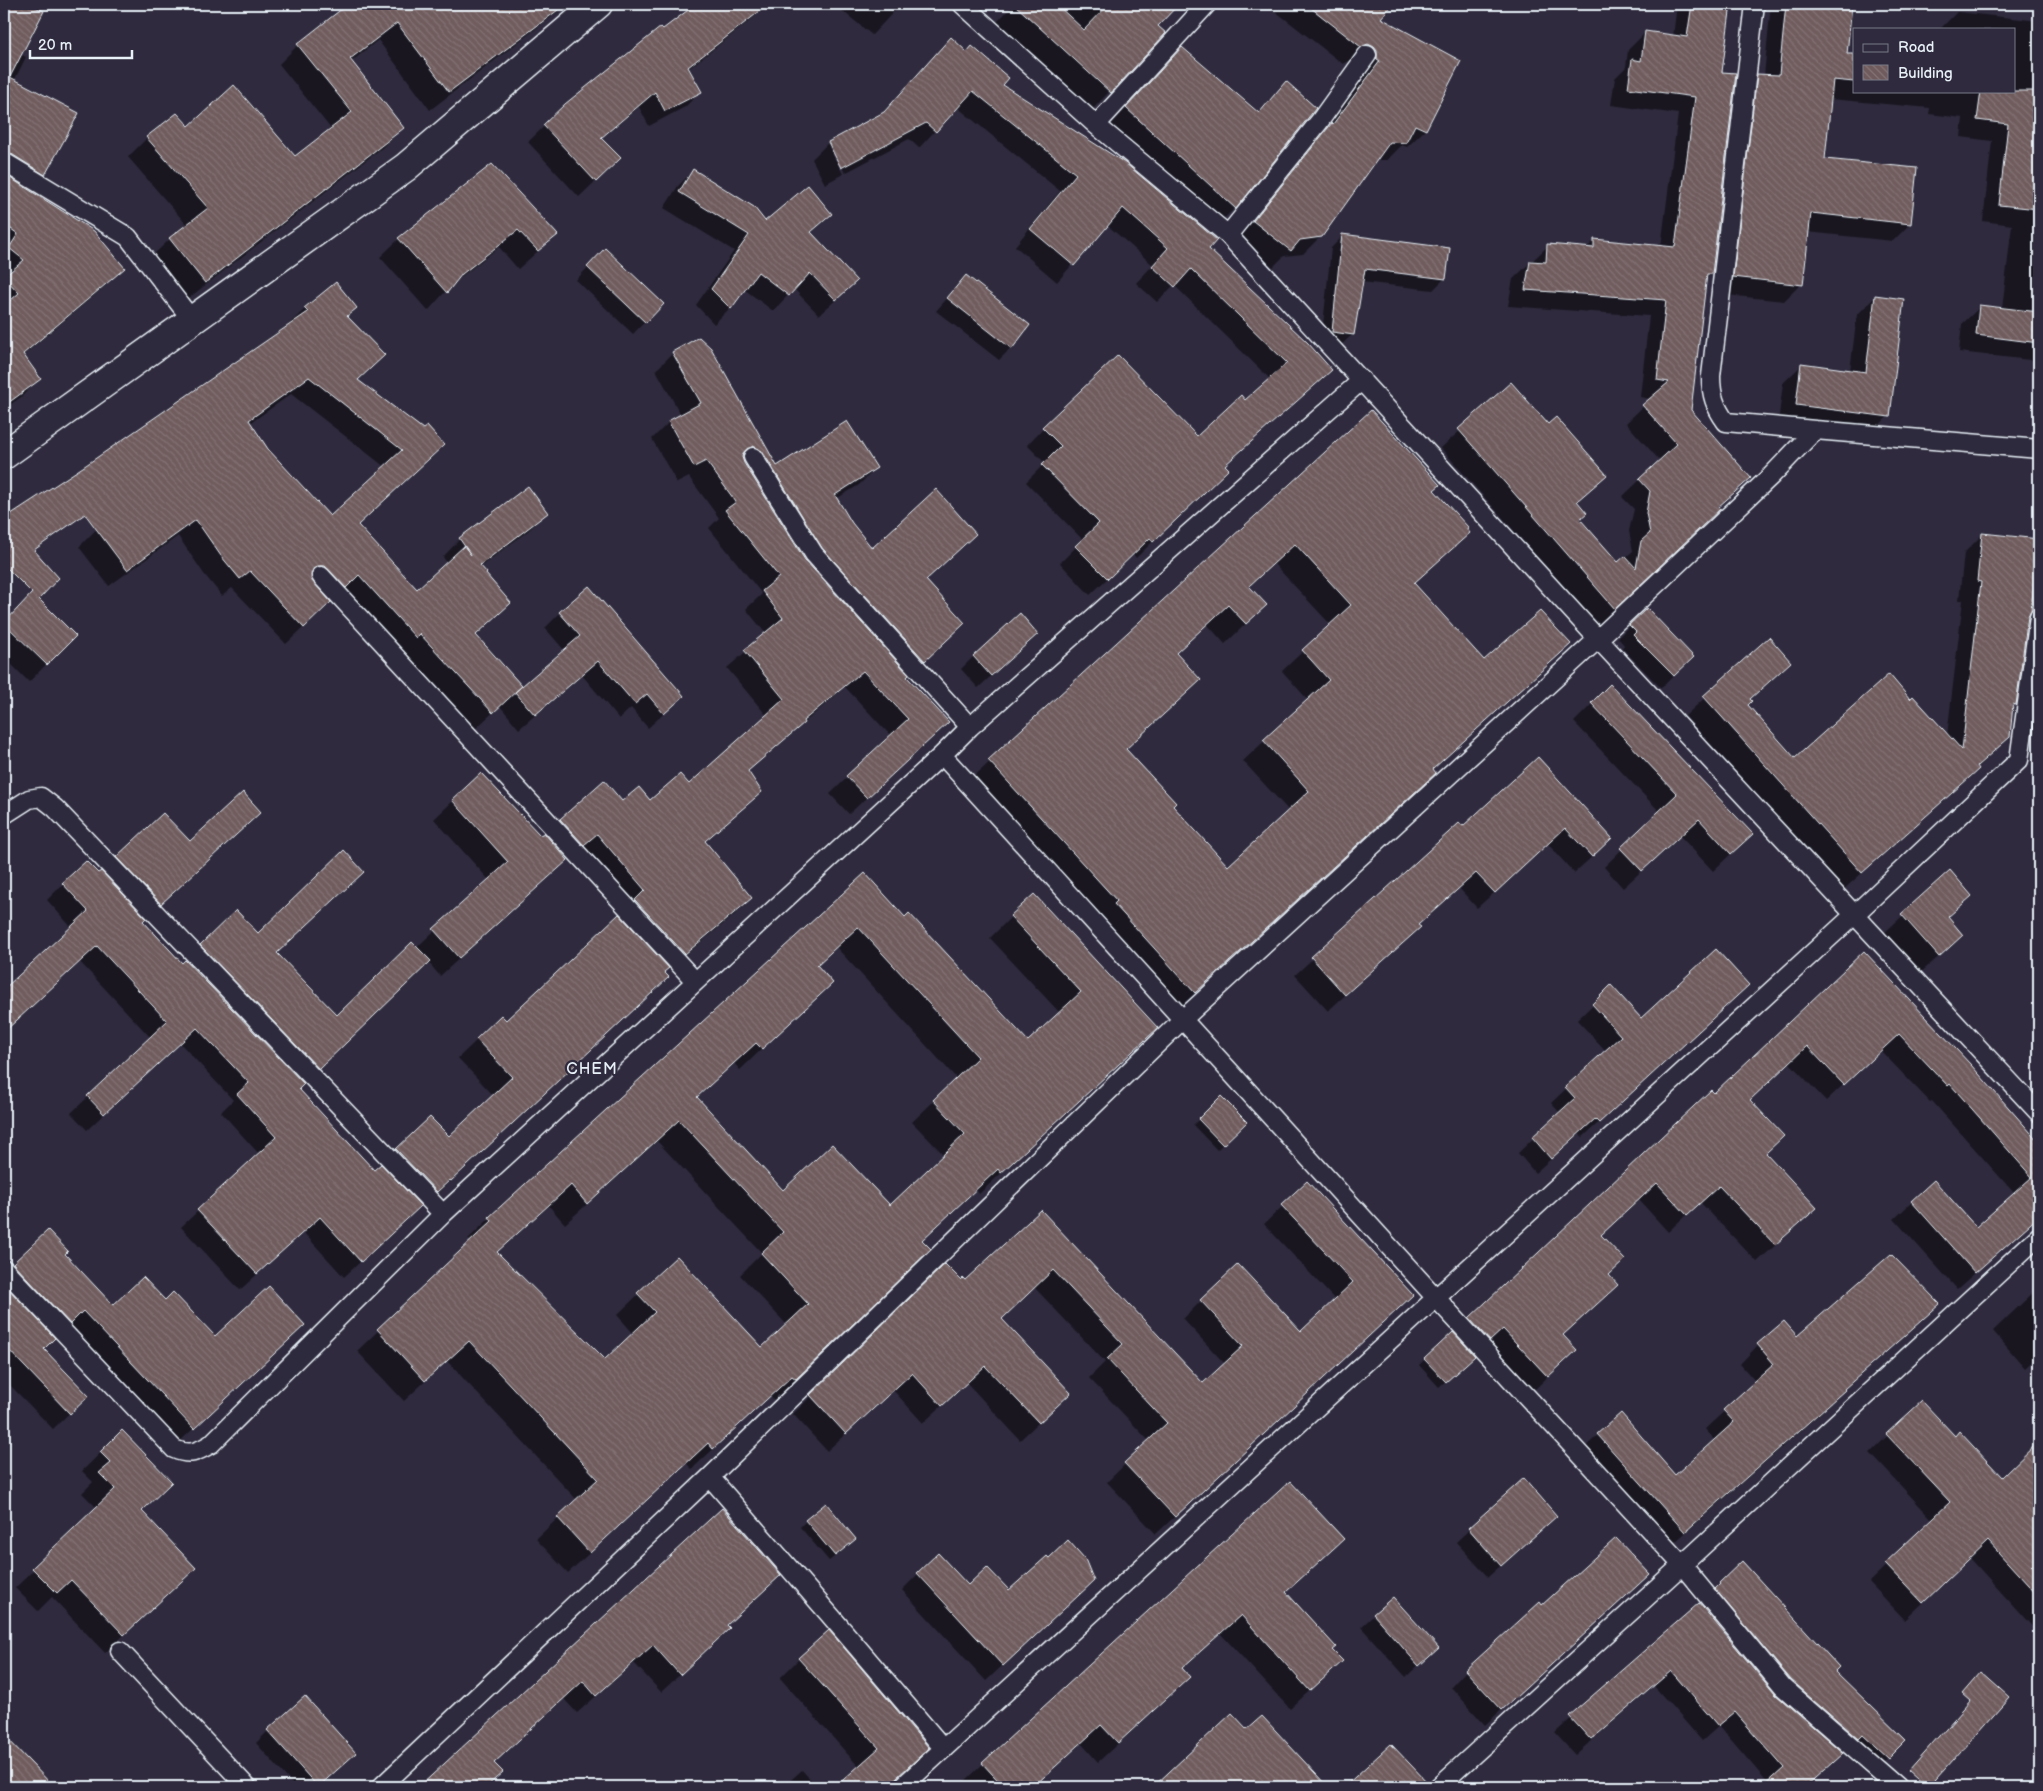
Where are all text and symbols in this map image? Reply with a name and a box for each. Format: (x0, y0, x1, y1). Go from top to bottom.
scale bar (30, 28, 132, 60)
legend (1853, 28, 2016, 92)
text: 20 m (38, 36, 72, 55)
text: Road (1898, 38, 1934, 57)
text: Building (1898, 64, 1953, 83)
district label: CHEM (566, 1060, 618, 1079)

